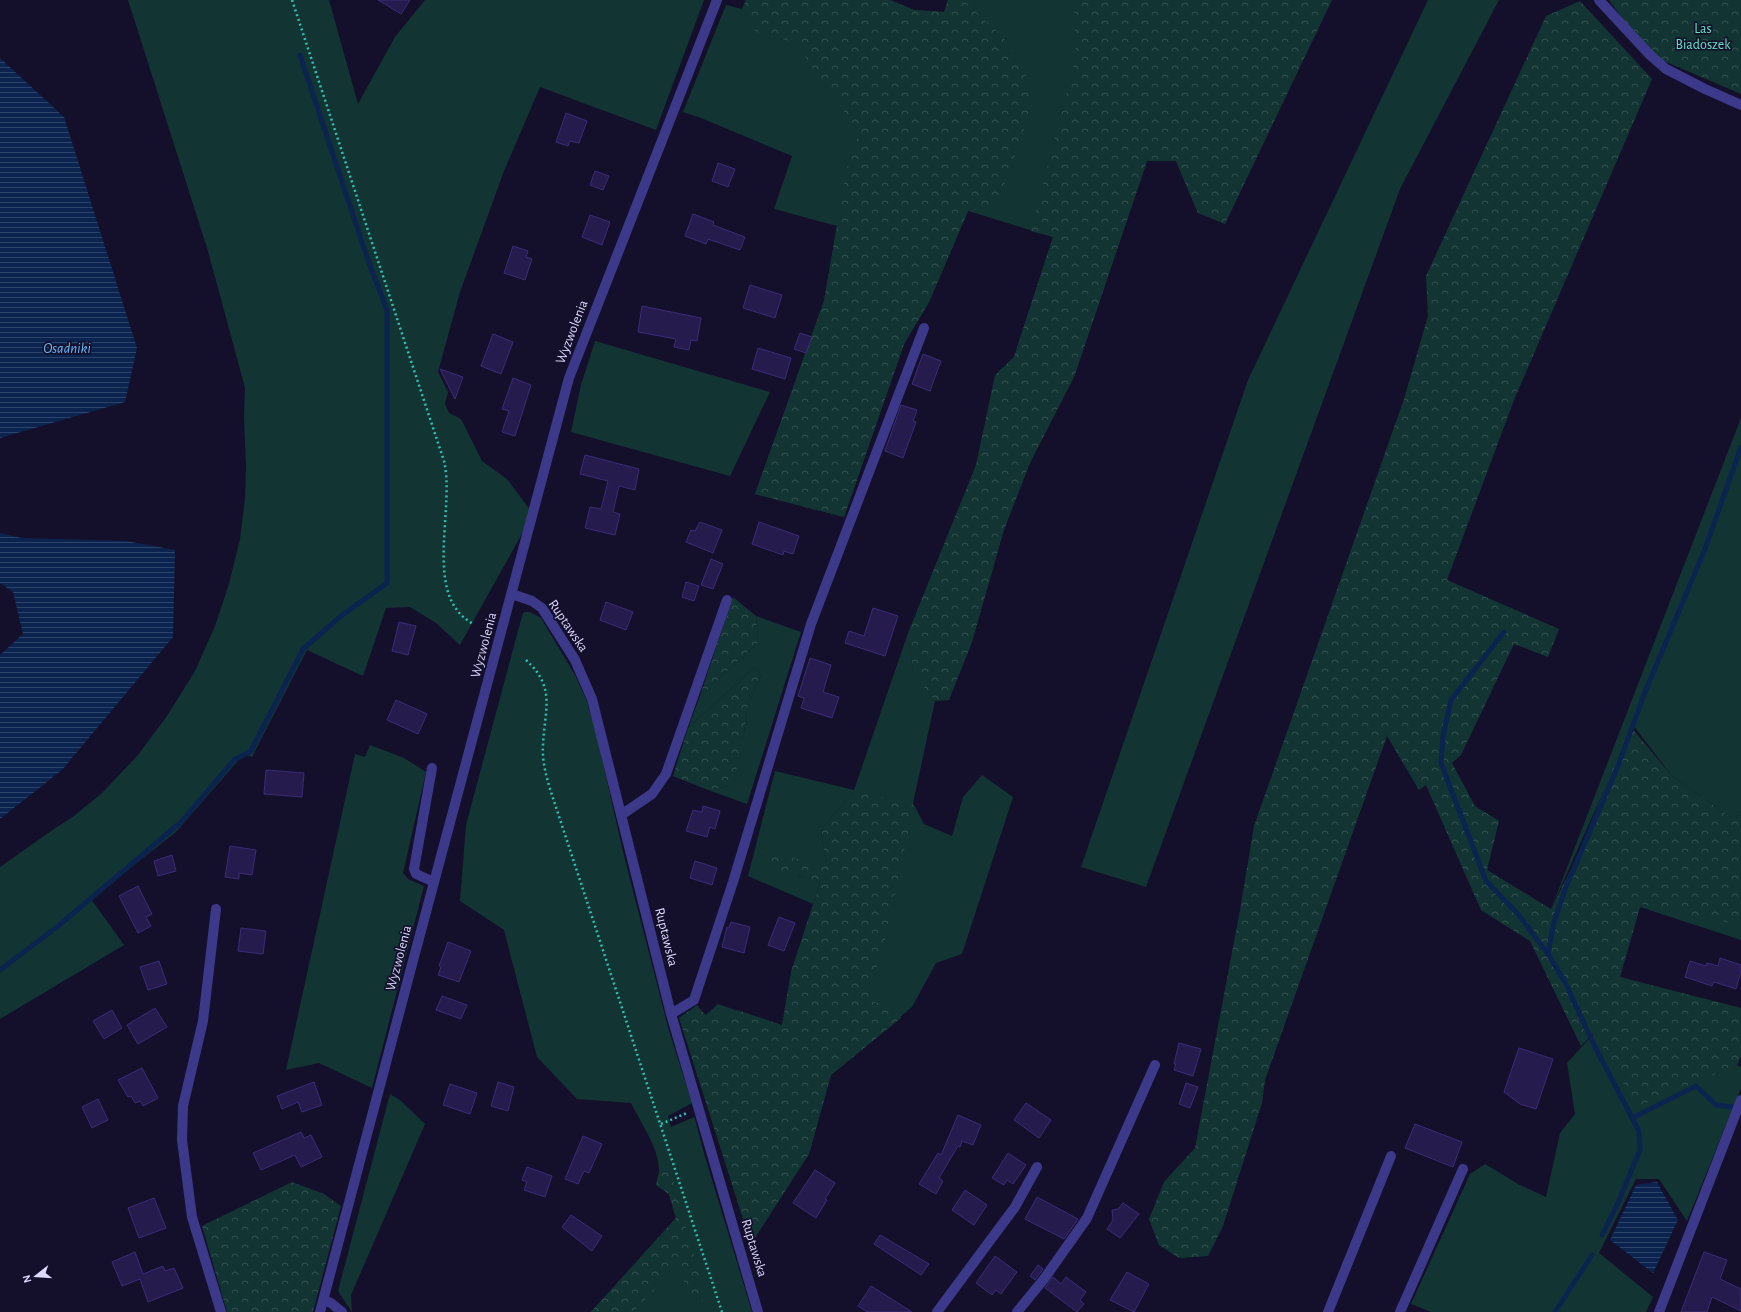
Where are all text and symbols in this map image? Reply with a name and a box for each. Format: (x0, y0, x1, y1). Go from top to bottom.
park label: Las Biadoszek (1675, 22, 1731, 52)
street label: Wyzwolenia (553, 298, 591, 366)
water label: Osadniki (43, 341, 91, 356)
street label: Ruptawska (546, 597, 591, 655)
street label: Wyzwolenia (469, 610, 500, 679)
street label: Ruptawska (652, 906, 680, 968)
street label: Wyzwolenia (384, 923, 415, 992)
street label: Ruptawska (739, 1217, 770, 1279)
north arrow (16, 1256, 56, 1296)
text: N (21, 1274, 33, 1284)

